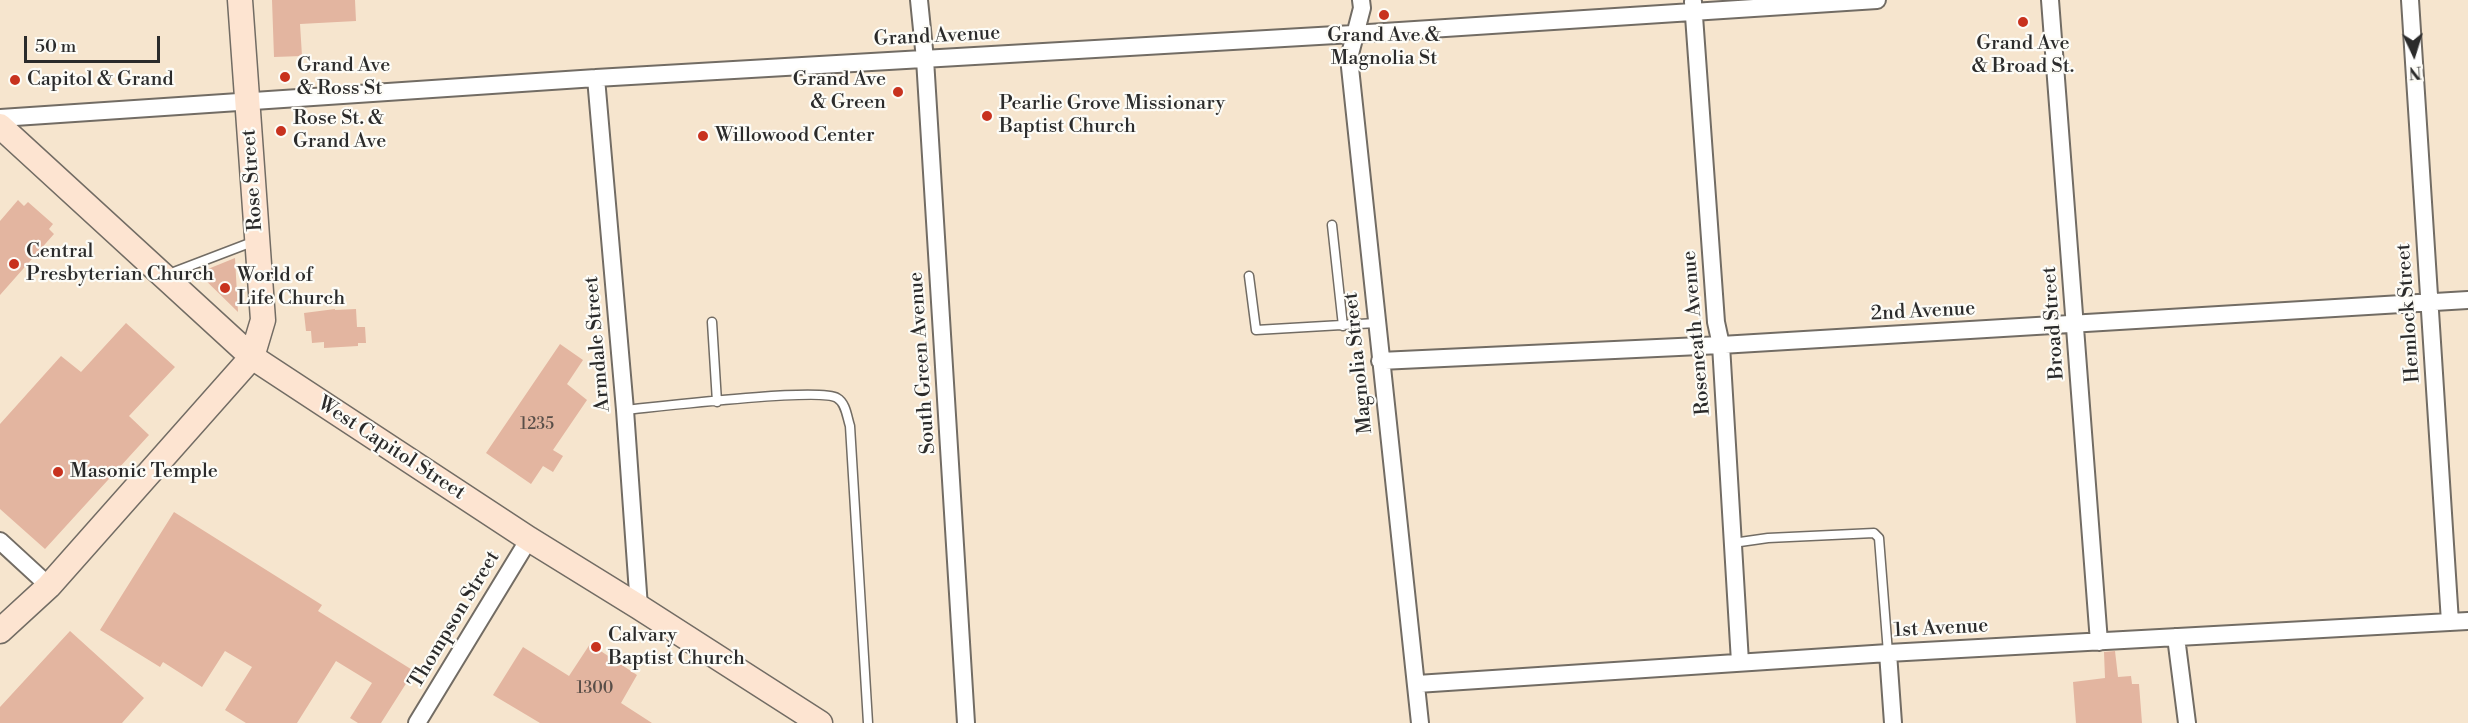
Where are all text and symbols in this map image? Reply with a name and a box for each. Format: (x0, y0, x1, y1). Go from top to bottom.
marker: Grand Ave & Magnolia St (1377, 8, 1391, 22)
marker: Grand Ave & Broad St. (2016, 15, 2030, 29)
street label: Grand Avenue (873, 22, 1001, 52)
scale bar (27, 24, 164, 62)
place label: Grand Ave & Magnolia St (1327, 24, 1441, 71)
north arrow (2384, 24, 2444, 84)
place label: Grand Ave & Broad St. (1972, 32, 2074, 79)
text: 50 m (35, 35, 76, 58)
place label: Grand Ave & Ross St (297, 54, 390, 101)
text: N (2408, 62, 2422, 82)
place label: Capitol & Grand (27, 68, 174, 92)
place label: Grand Ave & Green (793, 68, 886, 115)
marker: Grand Ave & Ross St (278, 70, 292, 84)
marker: Capitol & Grand (8, 73, 22, 87)
marker: Grand Ave & Green (891, 85, 905, 99)
place label: Pearlie Grove Missionary Baptist Church (999, 92, 1225, 139)
place label: Rose St. & Grand Ave (293, 107, 386, 154)
marker: Pearlie Grove Missionary Baptist Church (980, 109, 994, 123)
marker: Rose St. & Grand Ave (274, 124, 288, 138)
place label: Willowood Center (715, 124, 875, 148)
street label: Rose Street (237, 128, 269, 232)
marker: Willowood Center (696, 129, 710, 143)
place label: Central Presbyterian Church (26, 240, 214, 287)
street label: Hemlock Street (2392, 242, 2426, 384)
street label: Roseneath Avenue (1678, 250, 1716, 416)
marker: Central Presbyterian Church (7, 257, 21, 271)
place label: World of Life Church (237, 264, 345, 311)
street label: Broad Street (2038, 265, 2070, 381)
street label: South Green Avenue (905, 271, 941, 455)
street label: Armdale Street (580, 275, 616, 413)
marker: World of Life Church (218, 281, 232, 295)
street label: Magnolia Street (1340, 291, 1378, 435)
street label: 2nd Avenue (1870, 297, 1976, 327)
street label: West Capitol Street (313, 392, 469, 506)
house number: 1235 (520, 415, 554, 435)
place label: Masonic Temple (70, 460, 218, 484)
marker: Masonic Temple (51, 465, 65, 479)
street label: Thompson Street (404, 547, 506, 693)
street label: 1st Avenue (1893, 615, 1989, 643)
place label: Calvary Baptist Church (608, 624, 745, 671)
marker: Calvary Baptist Church (589, 640, 603, 654)
house number: 1300 (577, 679, 613, 699)

